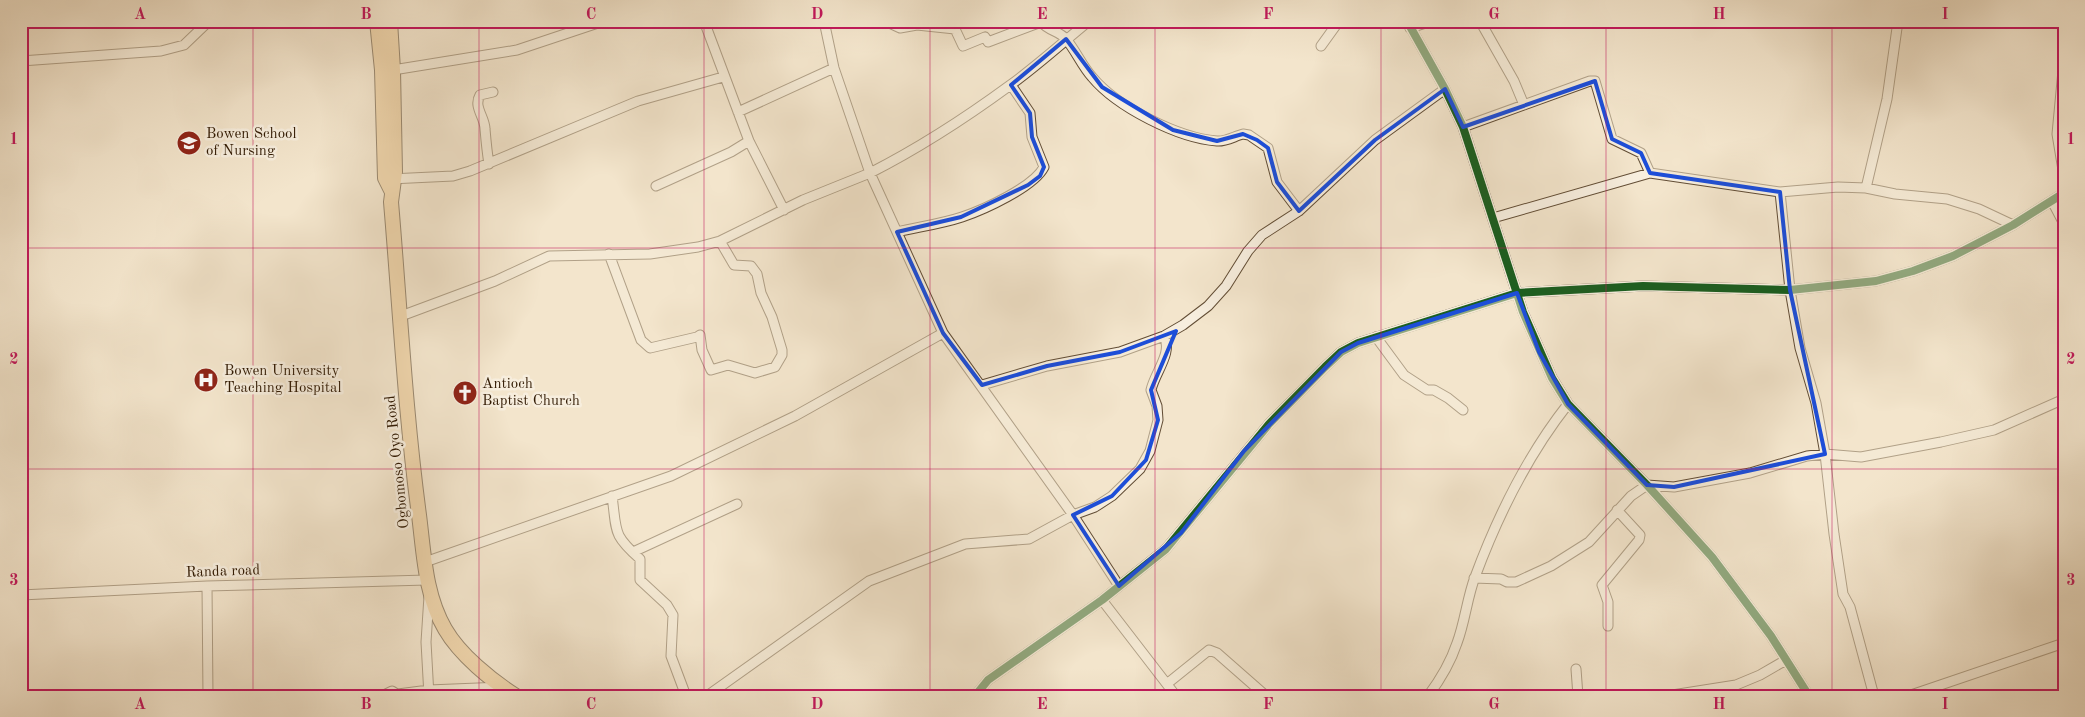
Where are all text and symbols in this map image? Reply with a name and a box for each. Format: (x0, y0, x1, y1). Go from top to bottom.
text: A (134, 7, 146, 23)
text: B (360, 7, 372, 23)
text: C (586, 7, 596, 23)
text: D (811, 7, 823, 23)
text: E (1036, 7, 1048, 23)
text: F (1263, 7, 1274, 23)
text: G (1488, 7, 1500, 23)
text: H (1712, 7, 1726, 23)
text: I (1941, 7, 1949, 23)
place label: Bowen School of Nursing (206, 127, 297, 159)
school or university icon: Bowen School of Nursing (176, 130, 202, 156)
text: 1 (9, 132, 19, 148)
text: 1 (2066, 132, 2076, 148)
text: 2 (9, 352, 19, 368)
text: 2 (2066, 352, 2076, 368)
place label: Bowen University Teaching Hospital (224, 364, 341, 396)
hospital icon: Bowen University Teaching Hospital (193, 367, 219, 393)
place label: Antioch Baptist Church (482, 377, 580, 409)
church icon: Antioch Baptist Church (452, 380, 478, 406)
street label: Ogbomoso Oyo Road (384, 394, 412, 529)
street label: Randa road (185, 563, 261, 581)
text: 3 (9, 573, 19, 589)
text: 3 (2066, 573, 2076, 589)
text: A (134, 697, 146, 713)
text: B (360, 697, 372, 713)
text: C (586, 697, 596, 713)
text: D (811, 697, 823, 713)
text: E (1036, 697, 1048, 713)
text: F (1263, 697, 1274, 713)
text: G (1488, 697, 1500, 713)
text: H (1712, 697, 1726, 713)
text: I (1941, 697, 1949, 713)

